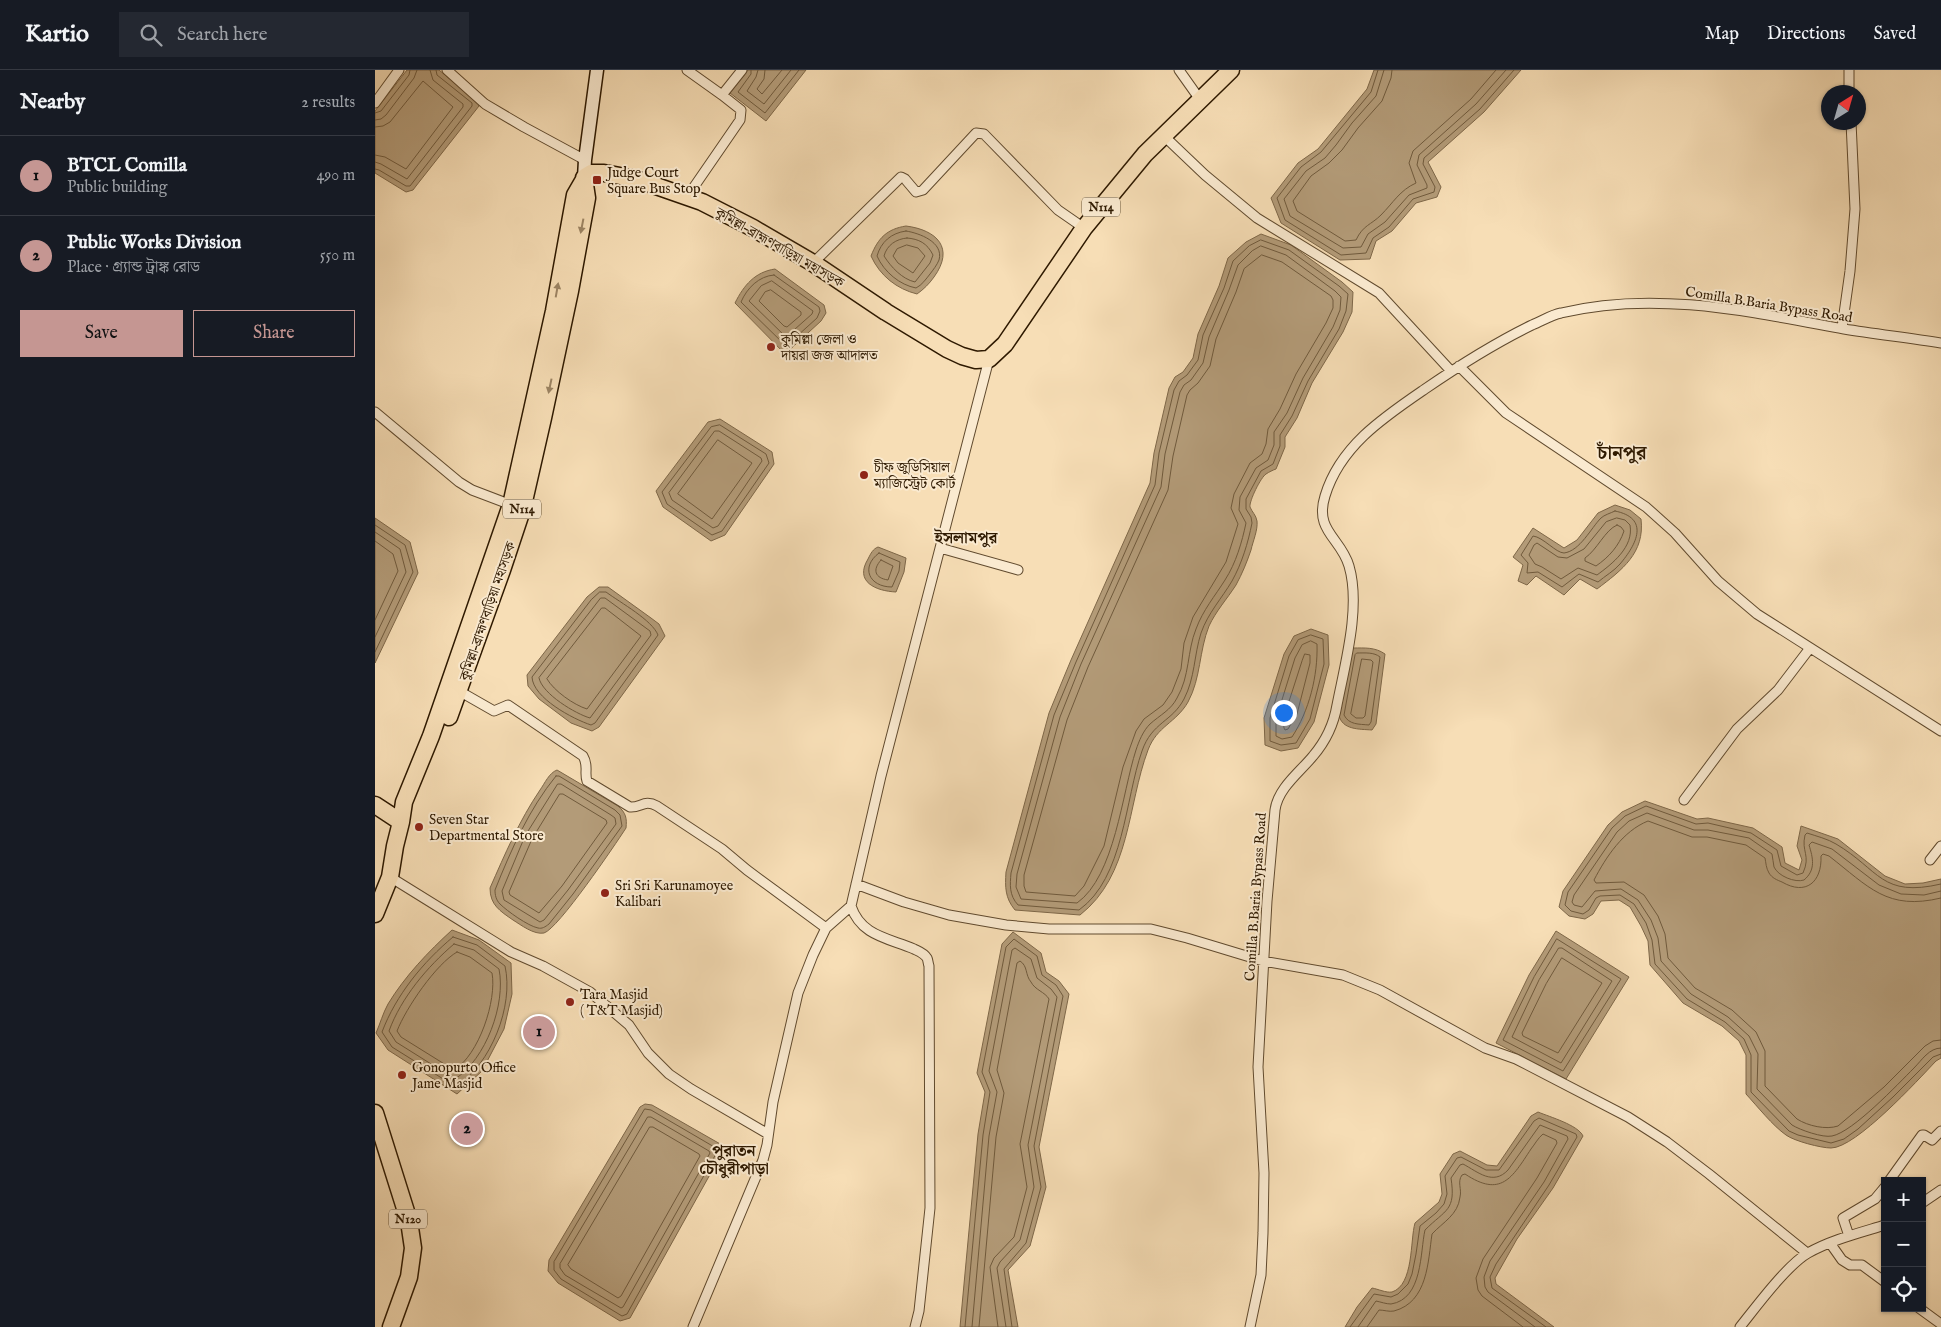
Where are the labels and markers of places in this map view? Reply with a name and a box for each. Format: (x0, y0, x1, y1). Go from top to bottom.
place label: Judge Court Square Bus Stop (605, 164, 701, 198)
marker: Judge Court Square Bus Stop (591, 174, 603, 186)
place label: কুমিল্লা জেলা ও দায়রা জজ আদালত (780, 331, 879, 365)
marker: কুমিল্লা জেলা ও দায়রা জজ আদালত (765, 341, 777, 353)
place label: চীফ জুডিসিয়াল ম্যাজিস্ট্রেট কোর্ট (873, 459, 956, 493)
marker: চীফ জুডিসিয়াল ম্যাজিস্ট্রেট কোর্ট (858, 469, 870, 481)
place label: Seven Star Departmental Store (429, 811, 544, 845)
marker: Seven Star Departmental Store (413, 821, 425, 833)
place label: Sri Sri Karunamoyee Kalibari (615, 877, 734, 911)
marker: Sri Sri Karunamoyee Kalibari (599, 887, 611, 899)
place label: Tara Masjid ( T&T Masjid) (580, 986, 663, 1020)
marker: Tara Masjid ( T&T Masjid) (564, 996, 576, 1008)
pin: 1 (523, 1013, 555, 1051)
place label: Gonopurto Office Jame Masjid (410, 1059, 516, 1093)
marker: Gonopurto Office Jame Masjid (396, 1069, 408, 1081)
pin: 2 (451, 1110, 483, 1148)

